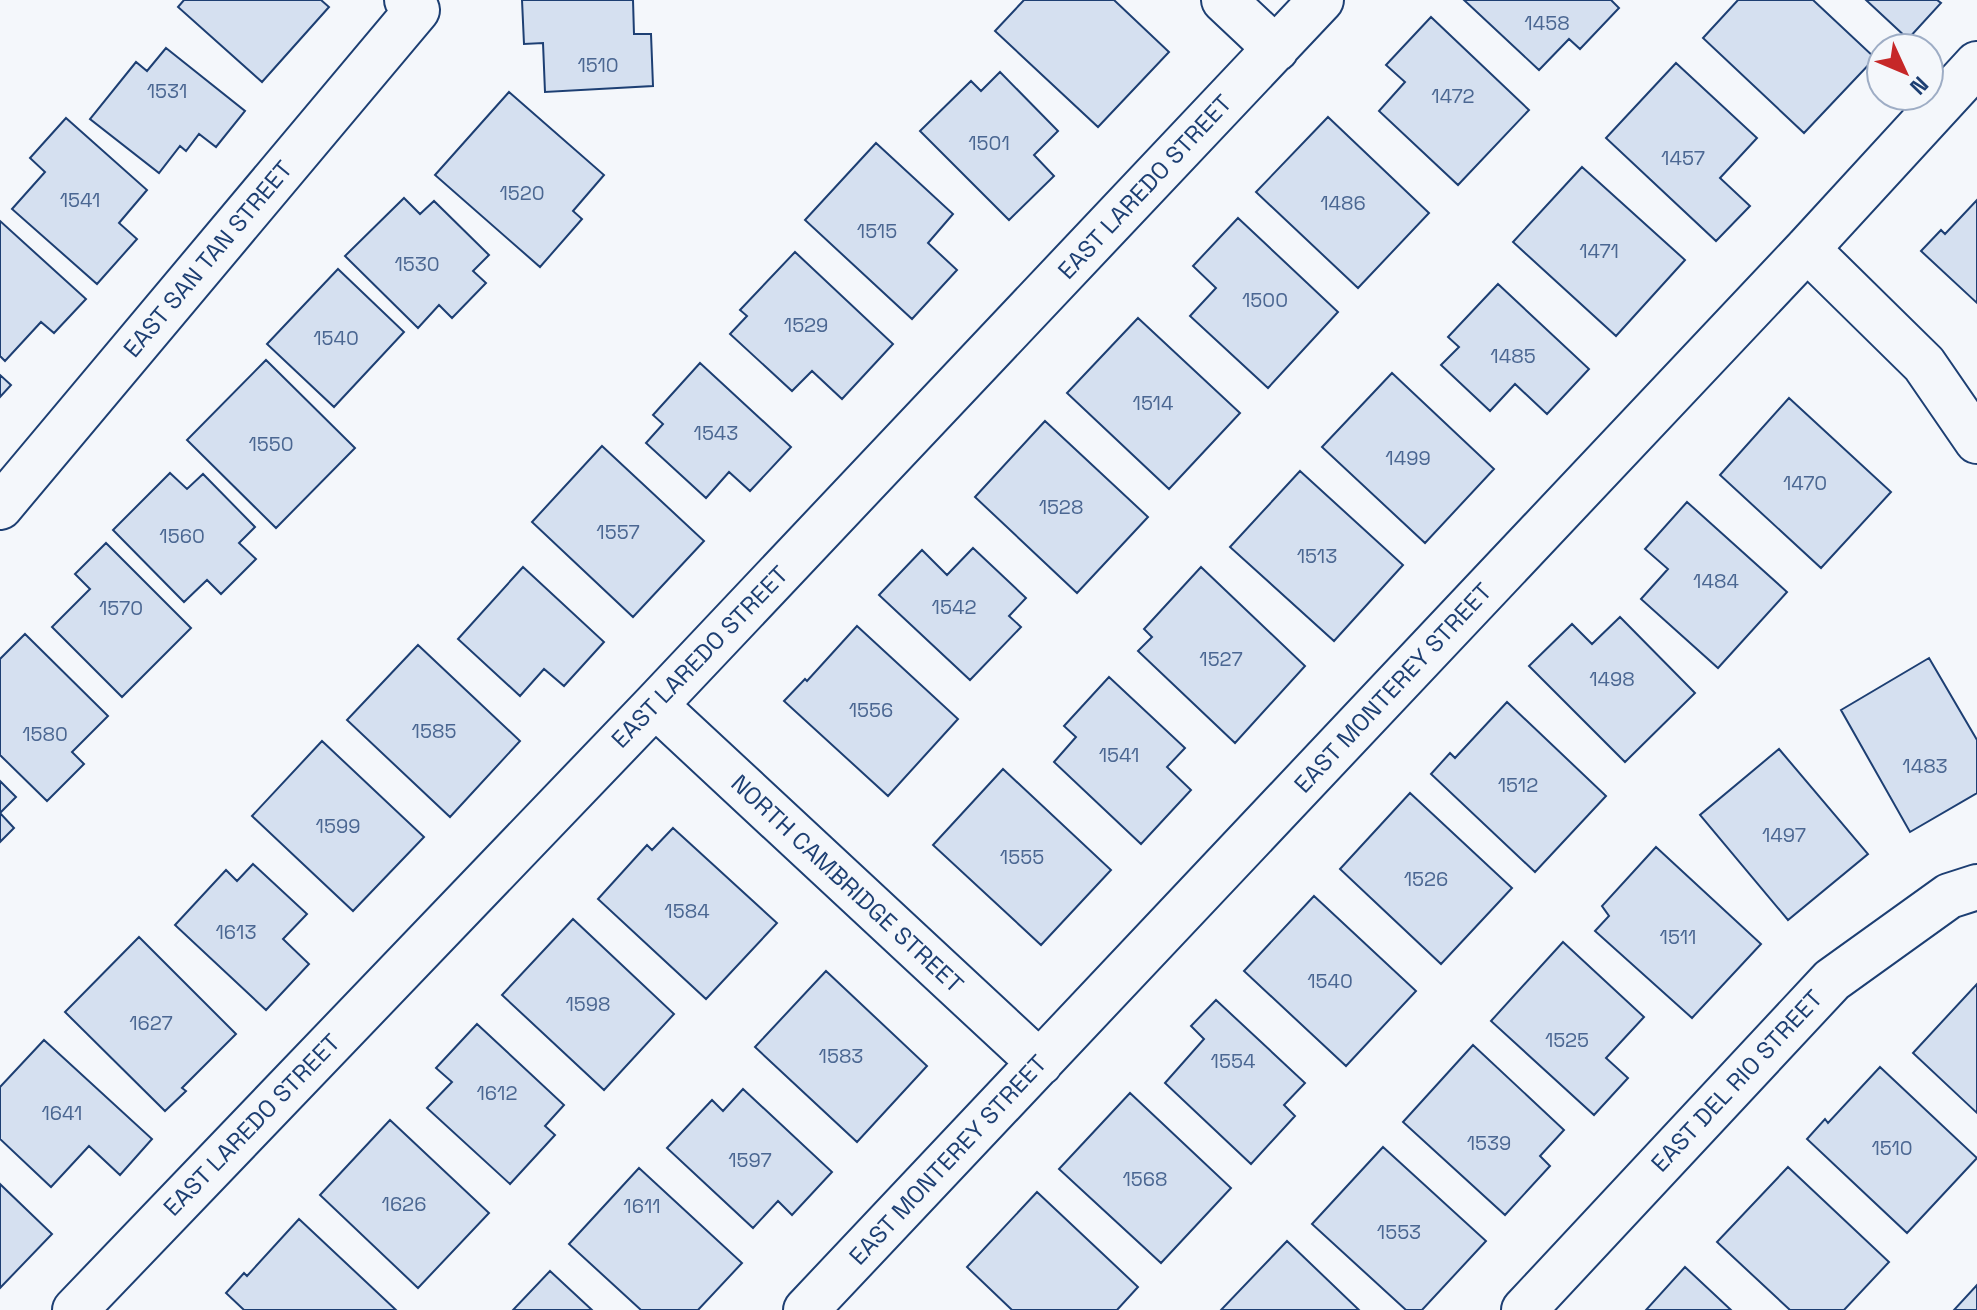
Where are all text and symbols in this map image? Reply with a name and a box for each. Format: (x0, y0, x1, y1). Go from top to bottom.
house number: 1458 (1524, 10, 1570, 36)
north arrow (1865, 32, 1945, 112)
house number: 1510 (577, 52, 619, 78)
text: N (1904, 71, 1935, 101)
house number: 1531 (147, 78, 187, 104)
house number: 1472 (1431, 83, 1475, 109)
street label: EAST LAREDO STREET (1051, 88, 1238, 286)
house number: 1501 (968, 130, 1010, 156)
house number: 1457 (1661, 145, 1705, 171)
street label: EAST SAN TAN STREET (116, 154, 299, 363)
house number: 1520 (499, 180, 545, 206)
house number: 1541 (60, 187, 100, 213)
house number: 1486 (1320, 190, 1366, 216)
house number: 1515 (857, 218, 897, 244)
house number: 1471 (1579, 238, 1619, 264)
house number: 1530 (394, 251, 440, 277)
house number: 1500 (1242, 287, 1288, 313)
house number: 1529 (784, 312, 828, 338)
house number: 1540 (313, 325, 359, 351)
house number: 1485 (1490, 343, 1536, 369)
house number: 1514 (1133, 390, 1173, 416)
house number: 1543 (694, 420, 738, 446)
house number: 1550 (248, 431, 294, 457)
house number: 1499 (1385, 445, 1431, 471)
house number: 1470 (1783, 470, 1827, 496)
house number: 1528 (1039, 494, 1083, 520)
house number: 1557 (596, 519, 640, 545)
house number: 1560 (159, 523, 205, 549)
house number: 1513 (1297, 543, 1337, 569)
street label: EAST LAREDO STREET (605, 559, 795, 754)
house number: 1484 (1693, 568, 1739, 594)
street label: EAST MONTEREY STREET (1287, 576, 1498, 799)
house number: 1542 (932, 594, 976, 620)
house number: 1570 (99, 595, 143, 621)
house number: 1527 (1199, 646, 1243, 672)
house number: 1498 (1589, 666, 1635, 692)
house number: 1556 (849, 697, 893, 723)
house number: 1585 (412, 718, 456, 744)
house number: 1580 (22, 721, 68, 747)
house number: 1541 (1099, 742, 1139, 768)
house number: 1483 (1902, 753, 1948, 779)
street label: NORTH CAMBRIDGE STREET (725, 768, 970, 1000)
house number: 1512 (1498, 772, 1538, 798)
house number: 1599 (316, 813, 360, 839)
house number: 1497 (1762, 822, 1806, 848)
house number: 1555 (1000, 844, 1044, 870)
house number: 1526 (1404, 866, 1448, 892)
house number: 1584 (664, 898, 710, 924)
house number: 1613 (215, 919, 257, 945)
house number: 1511 (1660, 924, 1696, 950)
house number: 1540 (1307, 968, 1353, 994)
street label: EAST DEL RIO STREET (1644, 983, 1829, 1178)
house number: 1598 (565, 991, 611, 1017)
house number: 1627 (129, 1010, 173, 1036)
street label: EAST LAREDO STREET (157, 1027, 347, 1222)
house number: 1525 (1545, 1027, 1589, 1053)
house number: 1583 (819, 1043, 863, 1069)
street label: EAST MONTEREY STREET (842, 1048, 1053, 1271)
house number: 1554 (1211, 1048, 1255, 1074)
house number: 1612 (477, 1080, 517, 1106)
house number: 1641 (42, 1100, 82, 1126)
house number: 1539 (1467, 1130, 1511, 1156)
house number: 1510 (1871, 1135, 1913, 1161)
house number: 1597 (728, 1147, 772, 1173)
house number: 1568 (1122, 1166, 1168, 1192)
house number: 1626 (382, 1191, 426, 1217)
house number: 1611 (623, 1193, 661, 1219)
house number: 1553 (1377, 1219, 1421, 1245)

